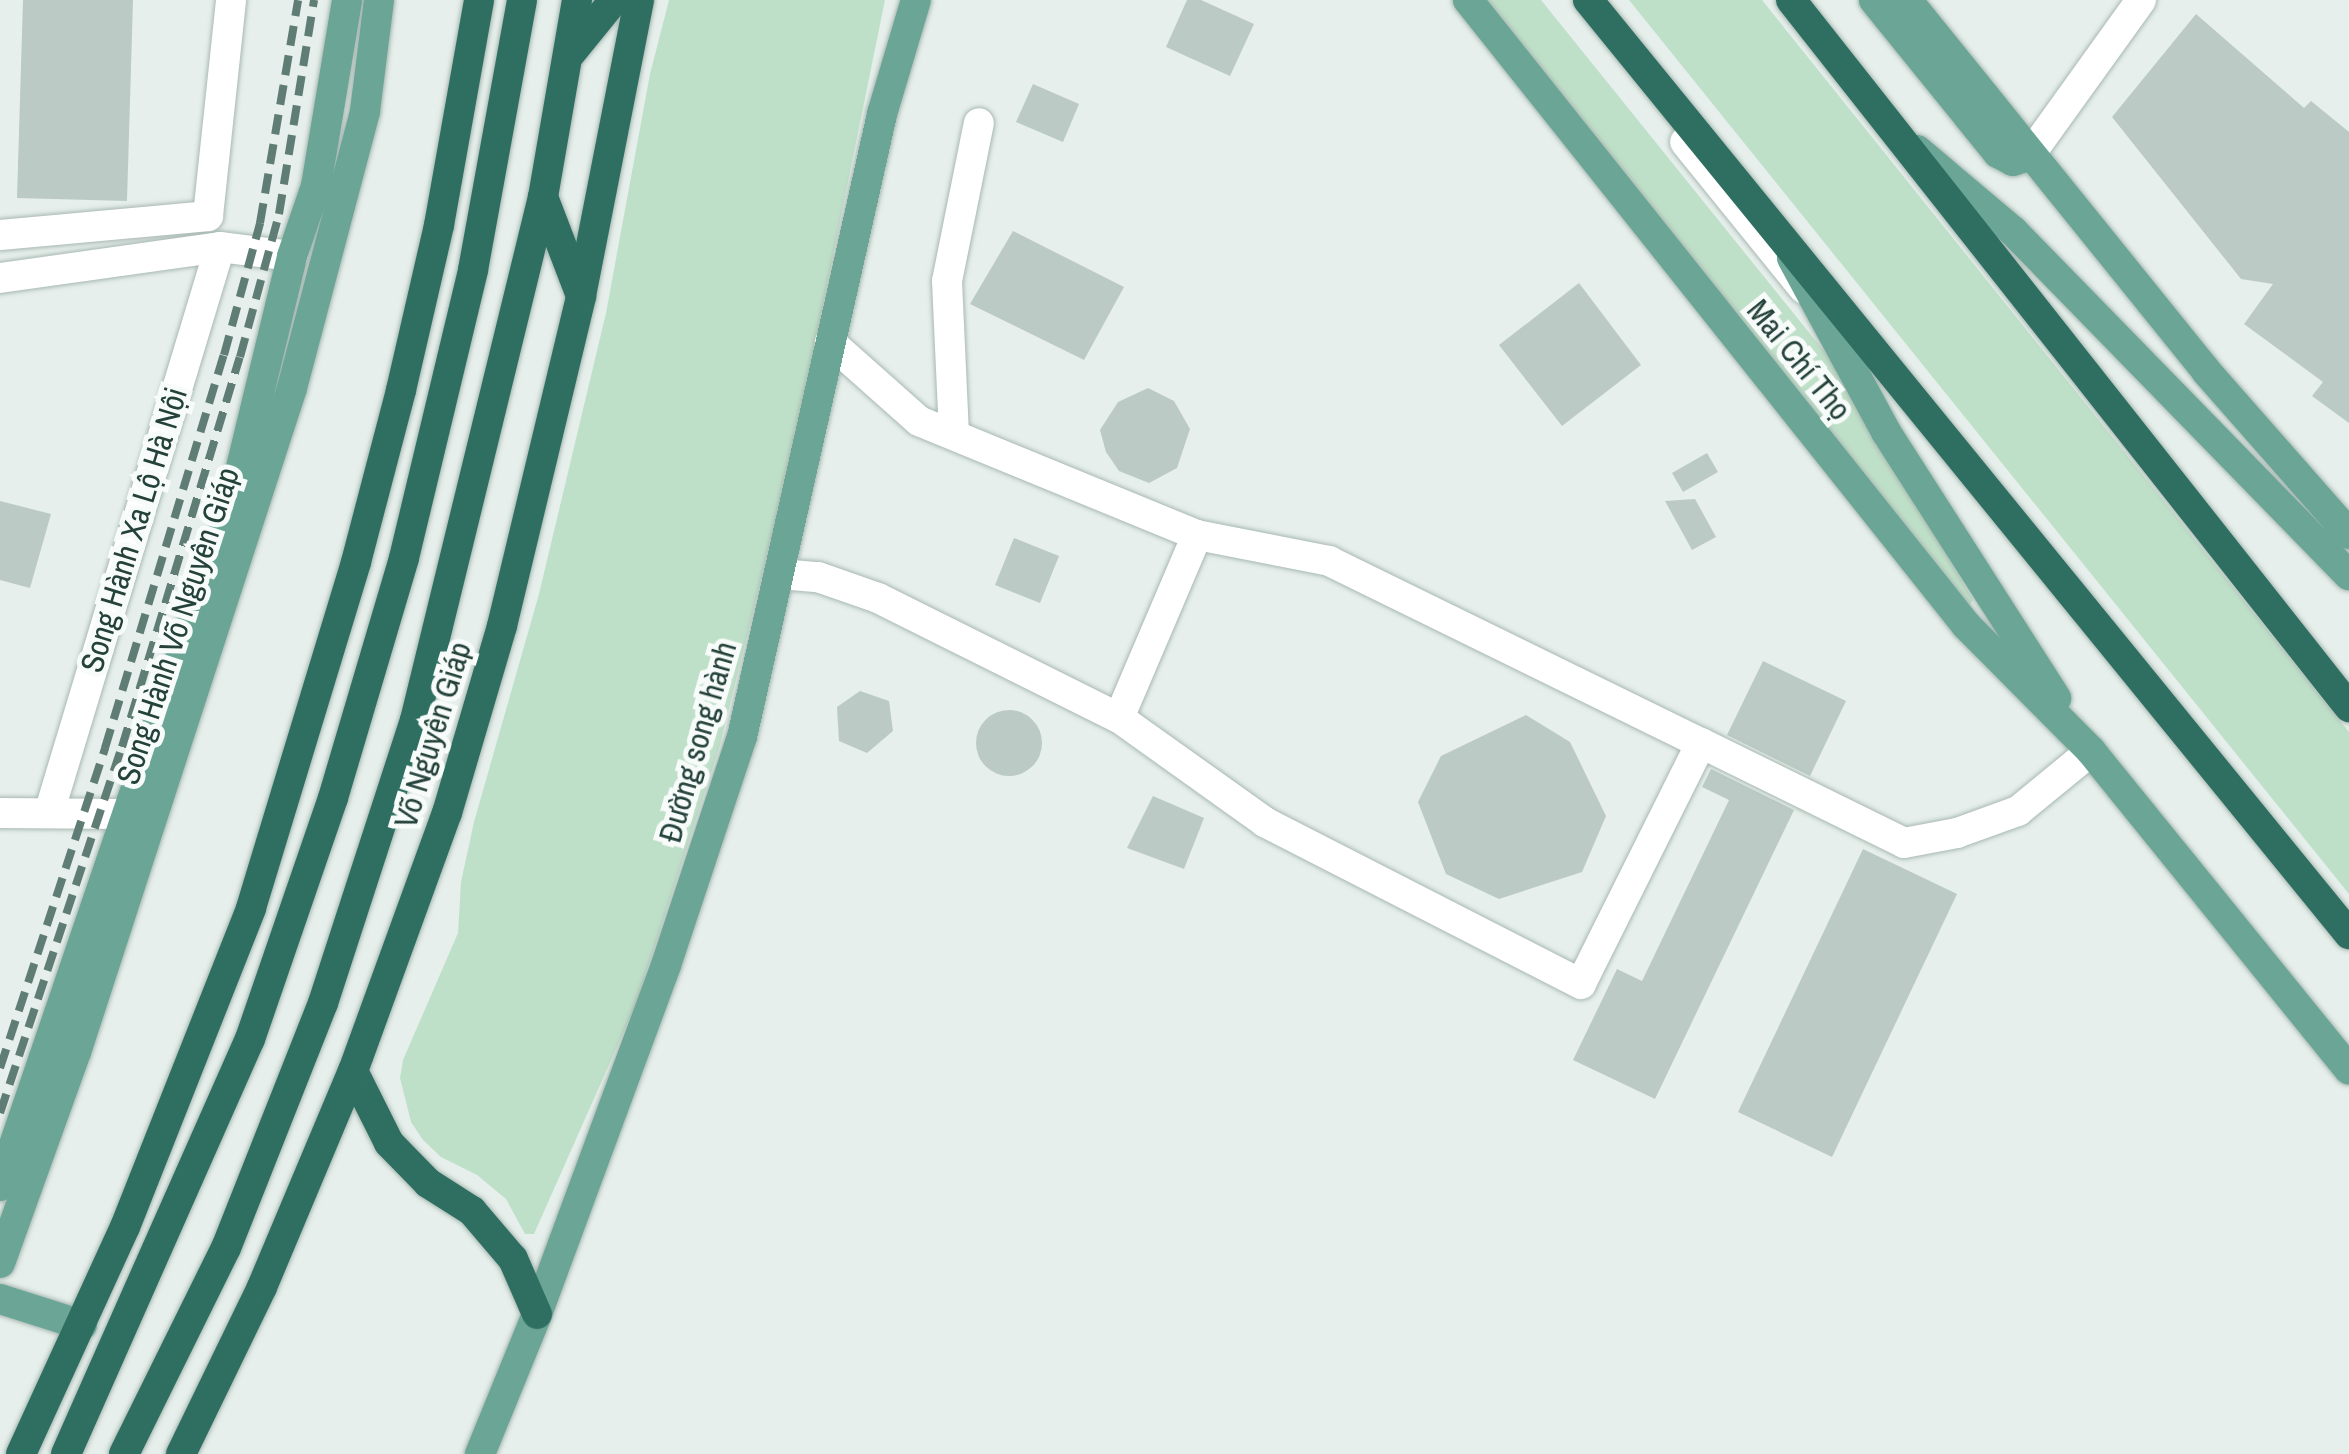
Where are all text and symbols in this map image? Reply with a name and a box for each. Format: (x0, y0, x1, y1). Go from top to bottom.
street label: Mai Chí Thọ (1739, 292, 1859, 428)
street label: Song Hành Xa Lộ Hà Nội (72, 383, 196, 677)
street label: Song Hành Võ Nguyên Giáp (109, 463, 247, 789)
street label: Võ Nguyên Giáp (386, 637, 480, 833)
street label: Đường song hành (651, 637, 745, 847)

